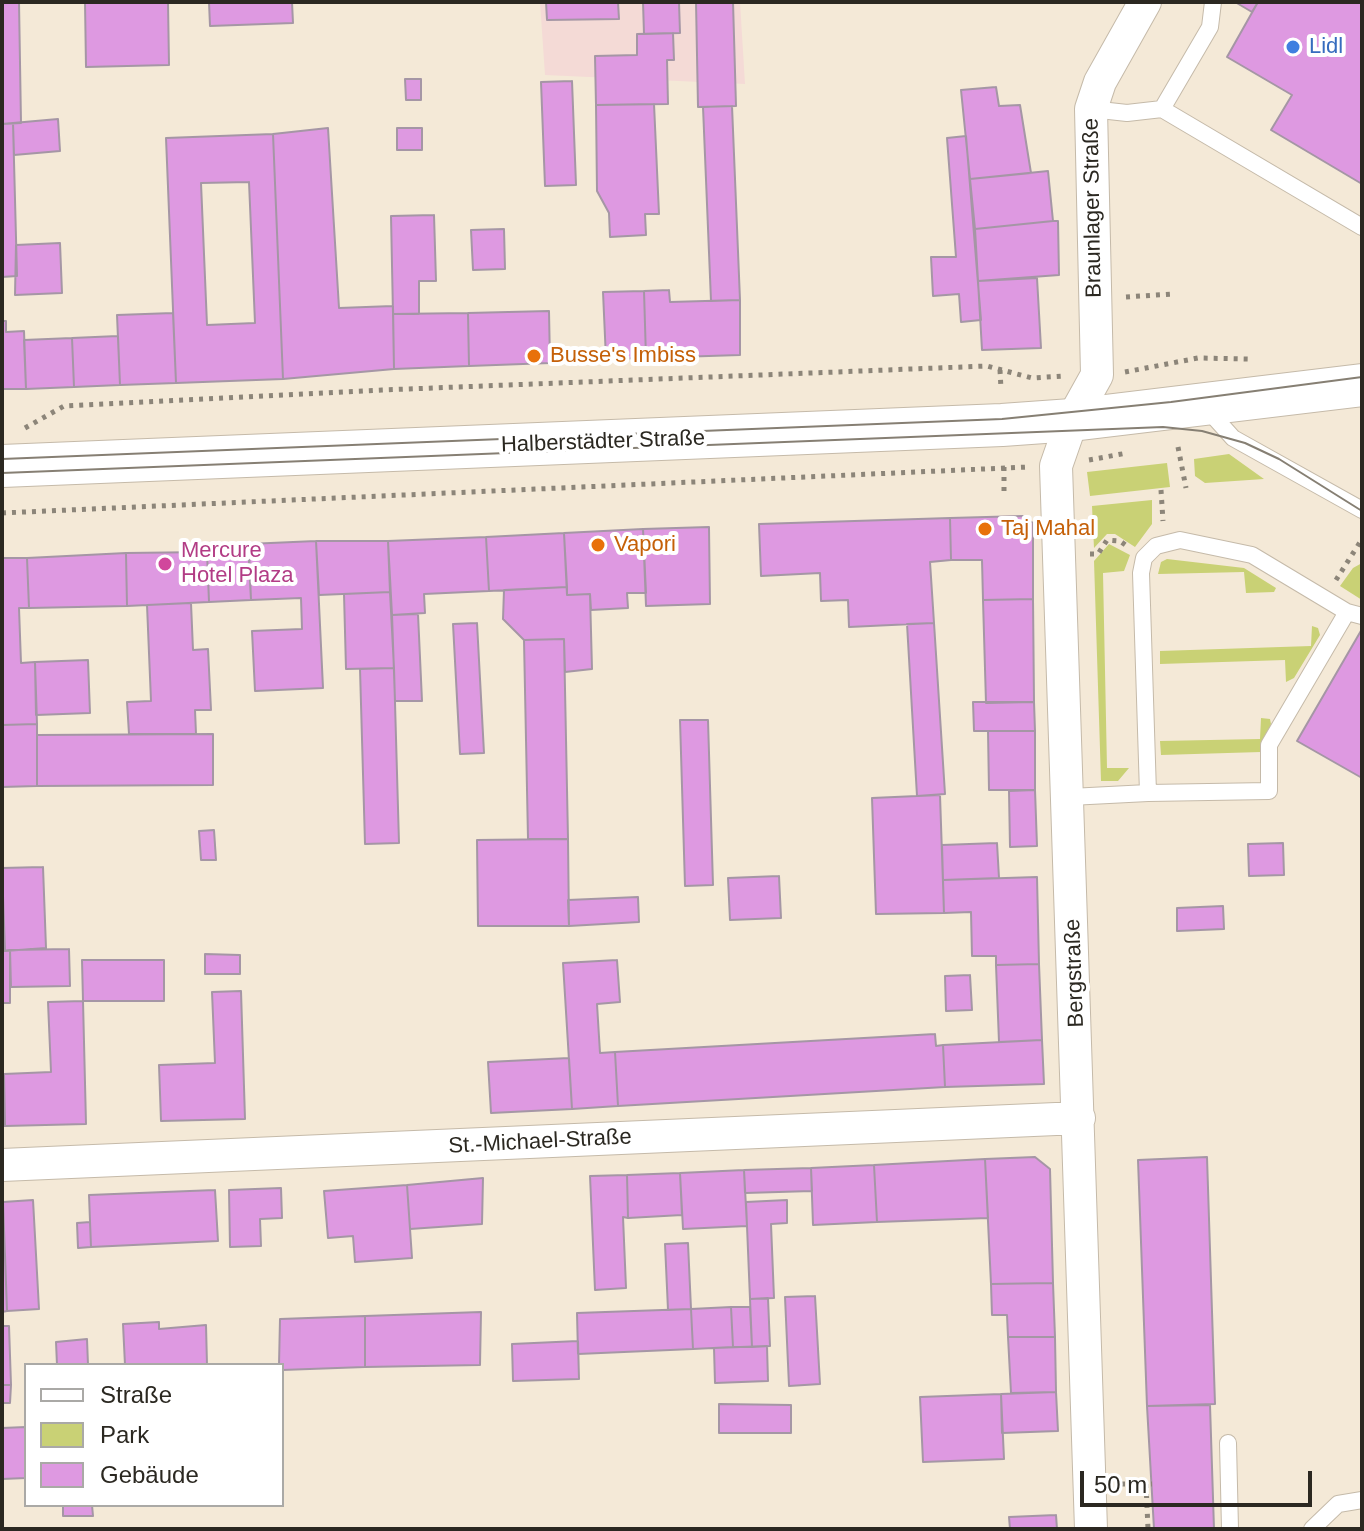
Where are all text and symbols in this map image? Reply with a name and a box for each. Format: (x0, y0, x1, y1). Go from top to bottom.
place label: Lidl (1309, 34, 1343, 60)
marker: Lidl (1284, 38, 1302, 56)
street label: Braunlager Straße (1078, 118, 1108, 298)
place label: Busse's Imbiss (550, 343, 696, 369)
marker: Busse's Imbiss (525, 347, 543, 365)
street label: Halberstädter Straße (501, 425, 705, 459)
place label: Taj Mahal (1001, 516, 1095, 542)
marker: Taj Mahal (976, 520, 994, 538)
place label: Vapori (614, 532, 676, 558)
marker: Vapori (589, 536, 607, 554)
place label: Mercure Hotel Plaza (181, 538, 294, 590)
marker: Mercure Hotel Plaza (156, 555, 174, 573)
street label: Bergstraße (1060, 918, 1090, 1028)
street label: St.-Michael-Straße (448, 1124, 632, 1160)
legend (24, 1363, 284, 1507)
text: Straße (100, 1381, 172, 1408)
text: Park (100, 1421, 149, 1448)
scale bar (1084, 1455, 1316, 1505)
text: Gebäude (100, 1461, 199, 1488)
text: 50 m (1094, 1471, 1147, 1498)

